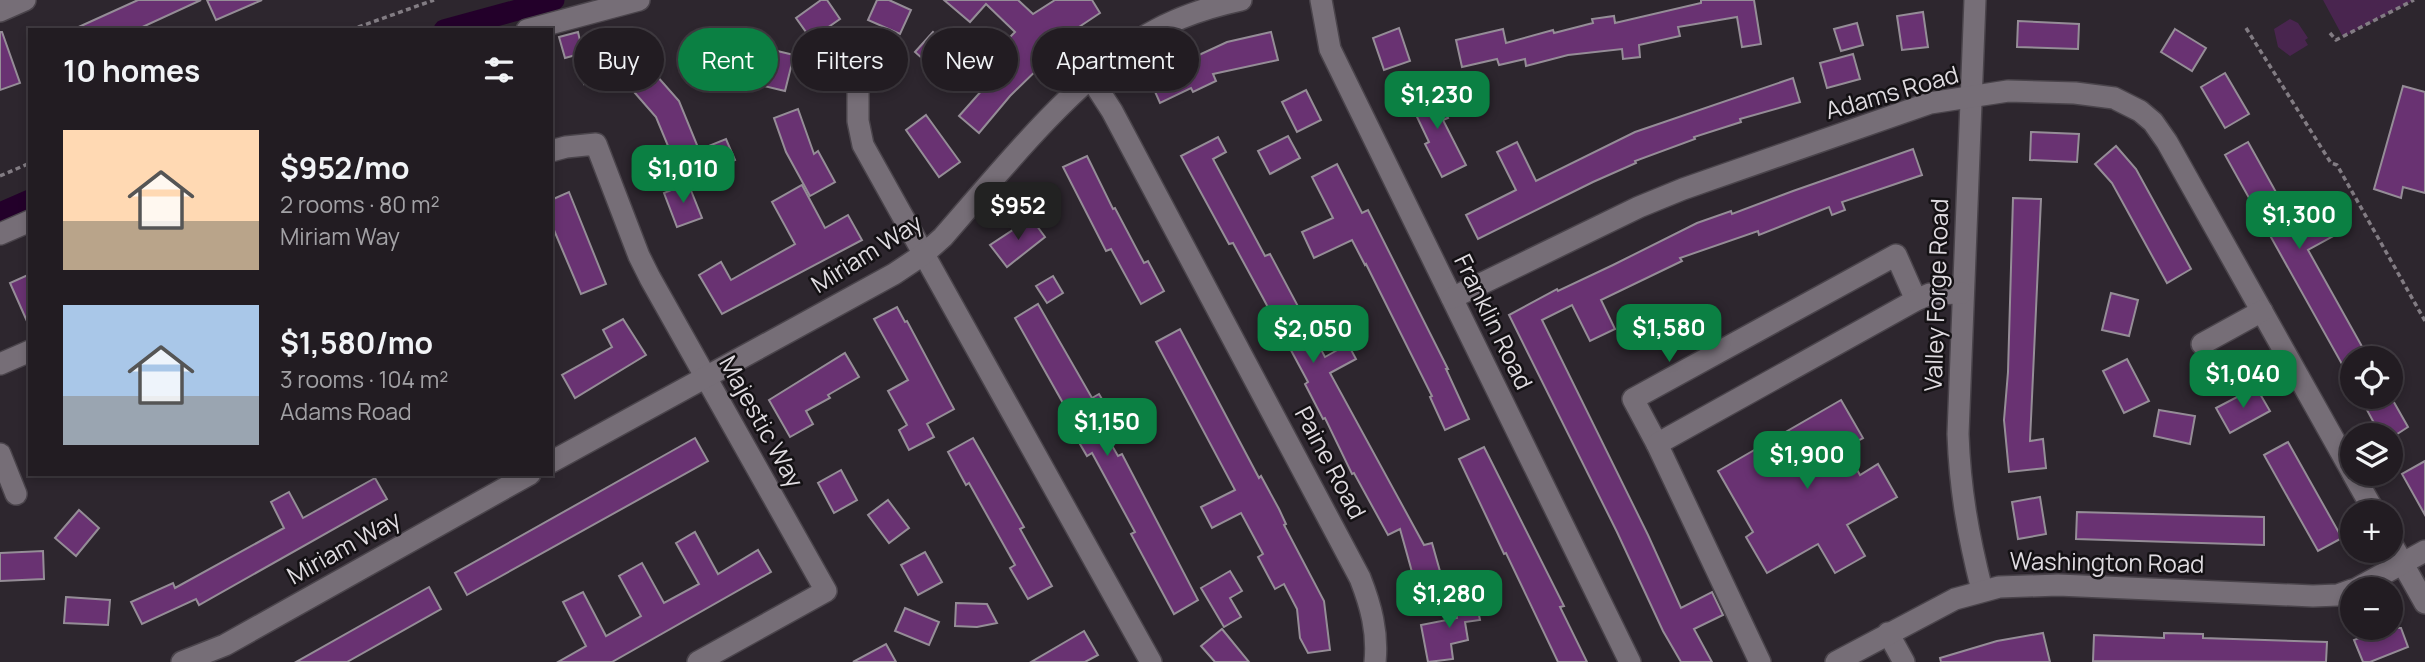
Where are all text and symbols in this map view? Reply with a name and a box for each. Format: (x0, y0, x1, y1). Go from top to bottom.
chip: Buy (574, 28, 664, 91)
chip: Rent (678, 28, 778, 91)
chip: Filters (792, 28, 908, 91)
chip: New (922, 28, 1018, 91)
chip: Apartment (1032, 28, 1199, 91)
text: 10 homes (63, 50, 200, 91)
icon: filters (480, 51, 518, 89)
street label: Adams Road (1821, 57, 1962, 126)
pin: $1,230 (1380, 72, 1494, 131)
text: $1,230 (1401, 78, 1473, 110)
pin: $1,010 (626, 146, 740, 205)
text: $952/mo (280, 147, 410, 188)
text: $1,010 (648, 152, 718, 184)
icon: home (119, 158, 203, 242)
pin: $952 (977, 182, 1059, 242)
text: 2 rooms · 80 m² (280, 188, 440, 220)
text: $952 (990, 189, 1046, 221)
pin: $1,300 (2242, 191, 2356, 251)
street label: Valley Forge Road (1916, 198, 1955, 392)
text: $1,300 (2262, 198, 2336, 230)
street label: Miriam Way (804, 205, 928, 300)
text: Miriam Way (280, 220, 400, 252)
street label: Franklin Road (1447, 248, 1541, 395)
pin: $1,580 (1612, 304, 1726, 364)
pin: $2,050 (1256, 306, 1370, 365)
text: $1,580 (1632, 311, 1706, 343)
text: $2,050 (1274, 312, 1352, 344)
text: $1,580/mo (280, 322, 433, 363)
icon: home (119, 333, 203, 417)
map controls (2340, 346, 2403, 640)
button: locate (2340, 346, 2403, 409)
street label: Majestic Way (712, 349, 812, 493)
pin: $1,040 (2186, 350, 2300, 410)
text: $1,040 (2206, 357, 2280, 389)
text: 3 rooms · 104 m² (280, 363, 448, 395)
text: Adams Road (280, 395, 412, 427)
pin: $1,150 (1050, 398, 1164, 458)
street label: Paine Road (1288, 400, 1375, 524)
text: $1,150 (1074, 405, 1140, 437)
button: layers (2340, 423, 2403, 486)
pin: $1,900 (1750, 432, 1864, 491)
text: $1,900 (1769, 438, 1845, 470)
button: + (2340, 500, 2403, 563)
street label: Miriam Way (281, 502, 406, 591)
street label: Washington Road (2009, 543, 2205, 580)
pin: $1,280 (1392, 570, 1506, 630)
text: $1,280 (1412, 577, 1486, 609)
button: − (2340, 577, 2403, 640)

